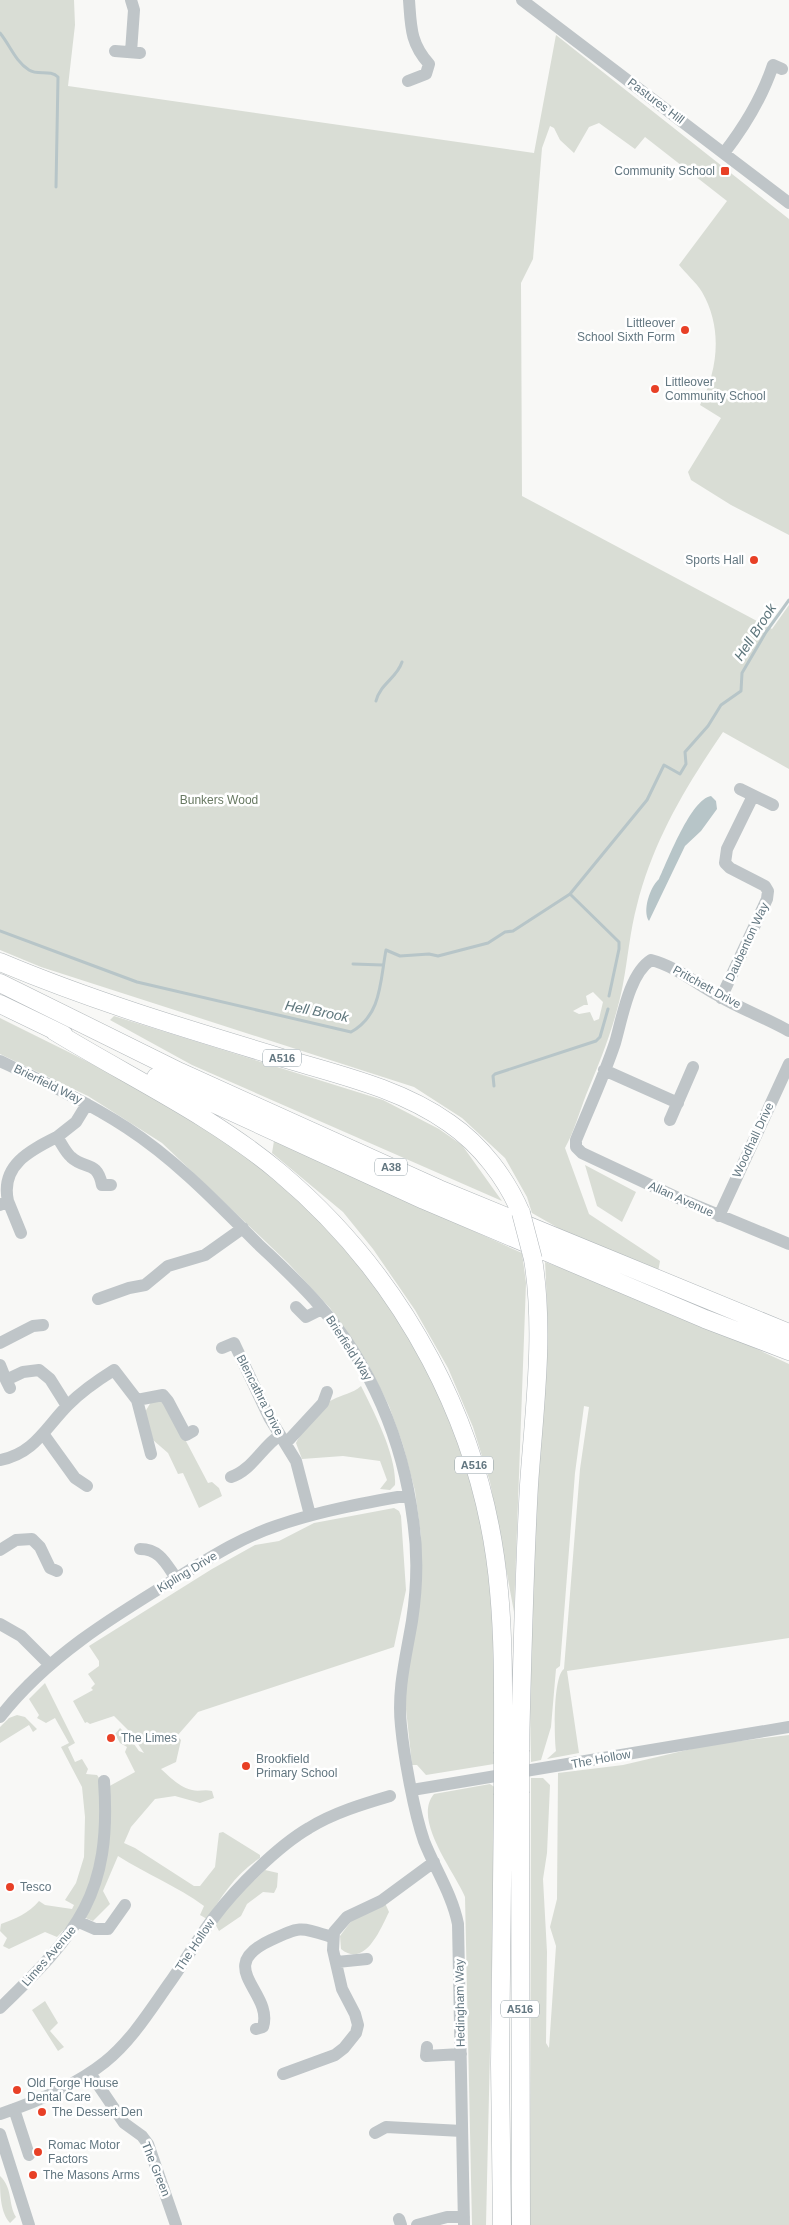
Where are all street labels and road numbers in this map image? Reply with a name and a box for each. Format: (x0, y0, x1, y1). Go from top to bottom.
street label: Pastures Hill (625, 75, 687, 127)
street label: Daubenton Way (723, 900, 771, 984)
street label: Pritchett Drive (671, 963, 744, 1012)
road number: A516 (263, 1050, 301, 1066)
street label: Brierfield Way (12, 1061, 84, 1107)
street label: Woodhall Drive (730, 1100, 777, 1180)
road number: A38 (375, 1158, 407, 1176)
street label: Allan Avenue (646, 1178, 716, 1220)
street label: Brierfield Way (323, 1313, 375, 1383)
street label: Blencathra Drive (234, 1352, 287, 1438)
road number: A516 (455, 1456, 493, 1474)
street label: Kipling Drive (155, 1548, 220, 1595)
street label: The Hollow (570, 1747, 632, 1771)
street label: The Hollow (172, 1916, 218, 1974)
street label: Limes Avenue (19, 1923, 79, 1989)
street label: Hedingham Way (452, 1959, 468, 2047)
road number: A516 (501, 2000, 539, 2018)
street label: The Green (139, 2140, 173, 2198)

